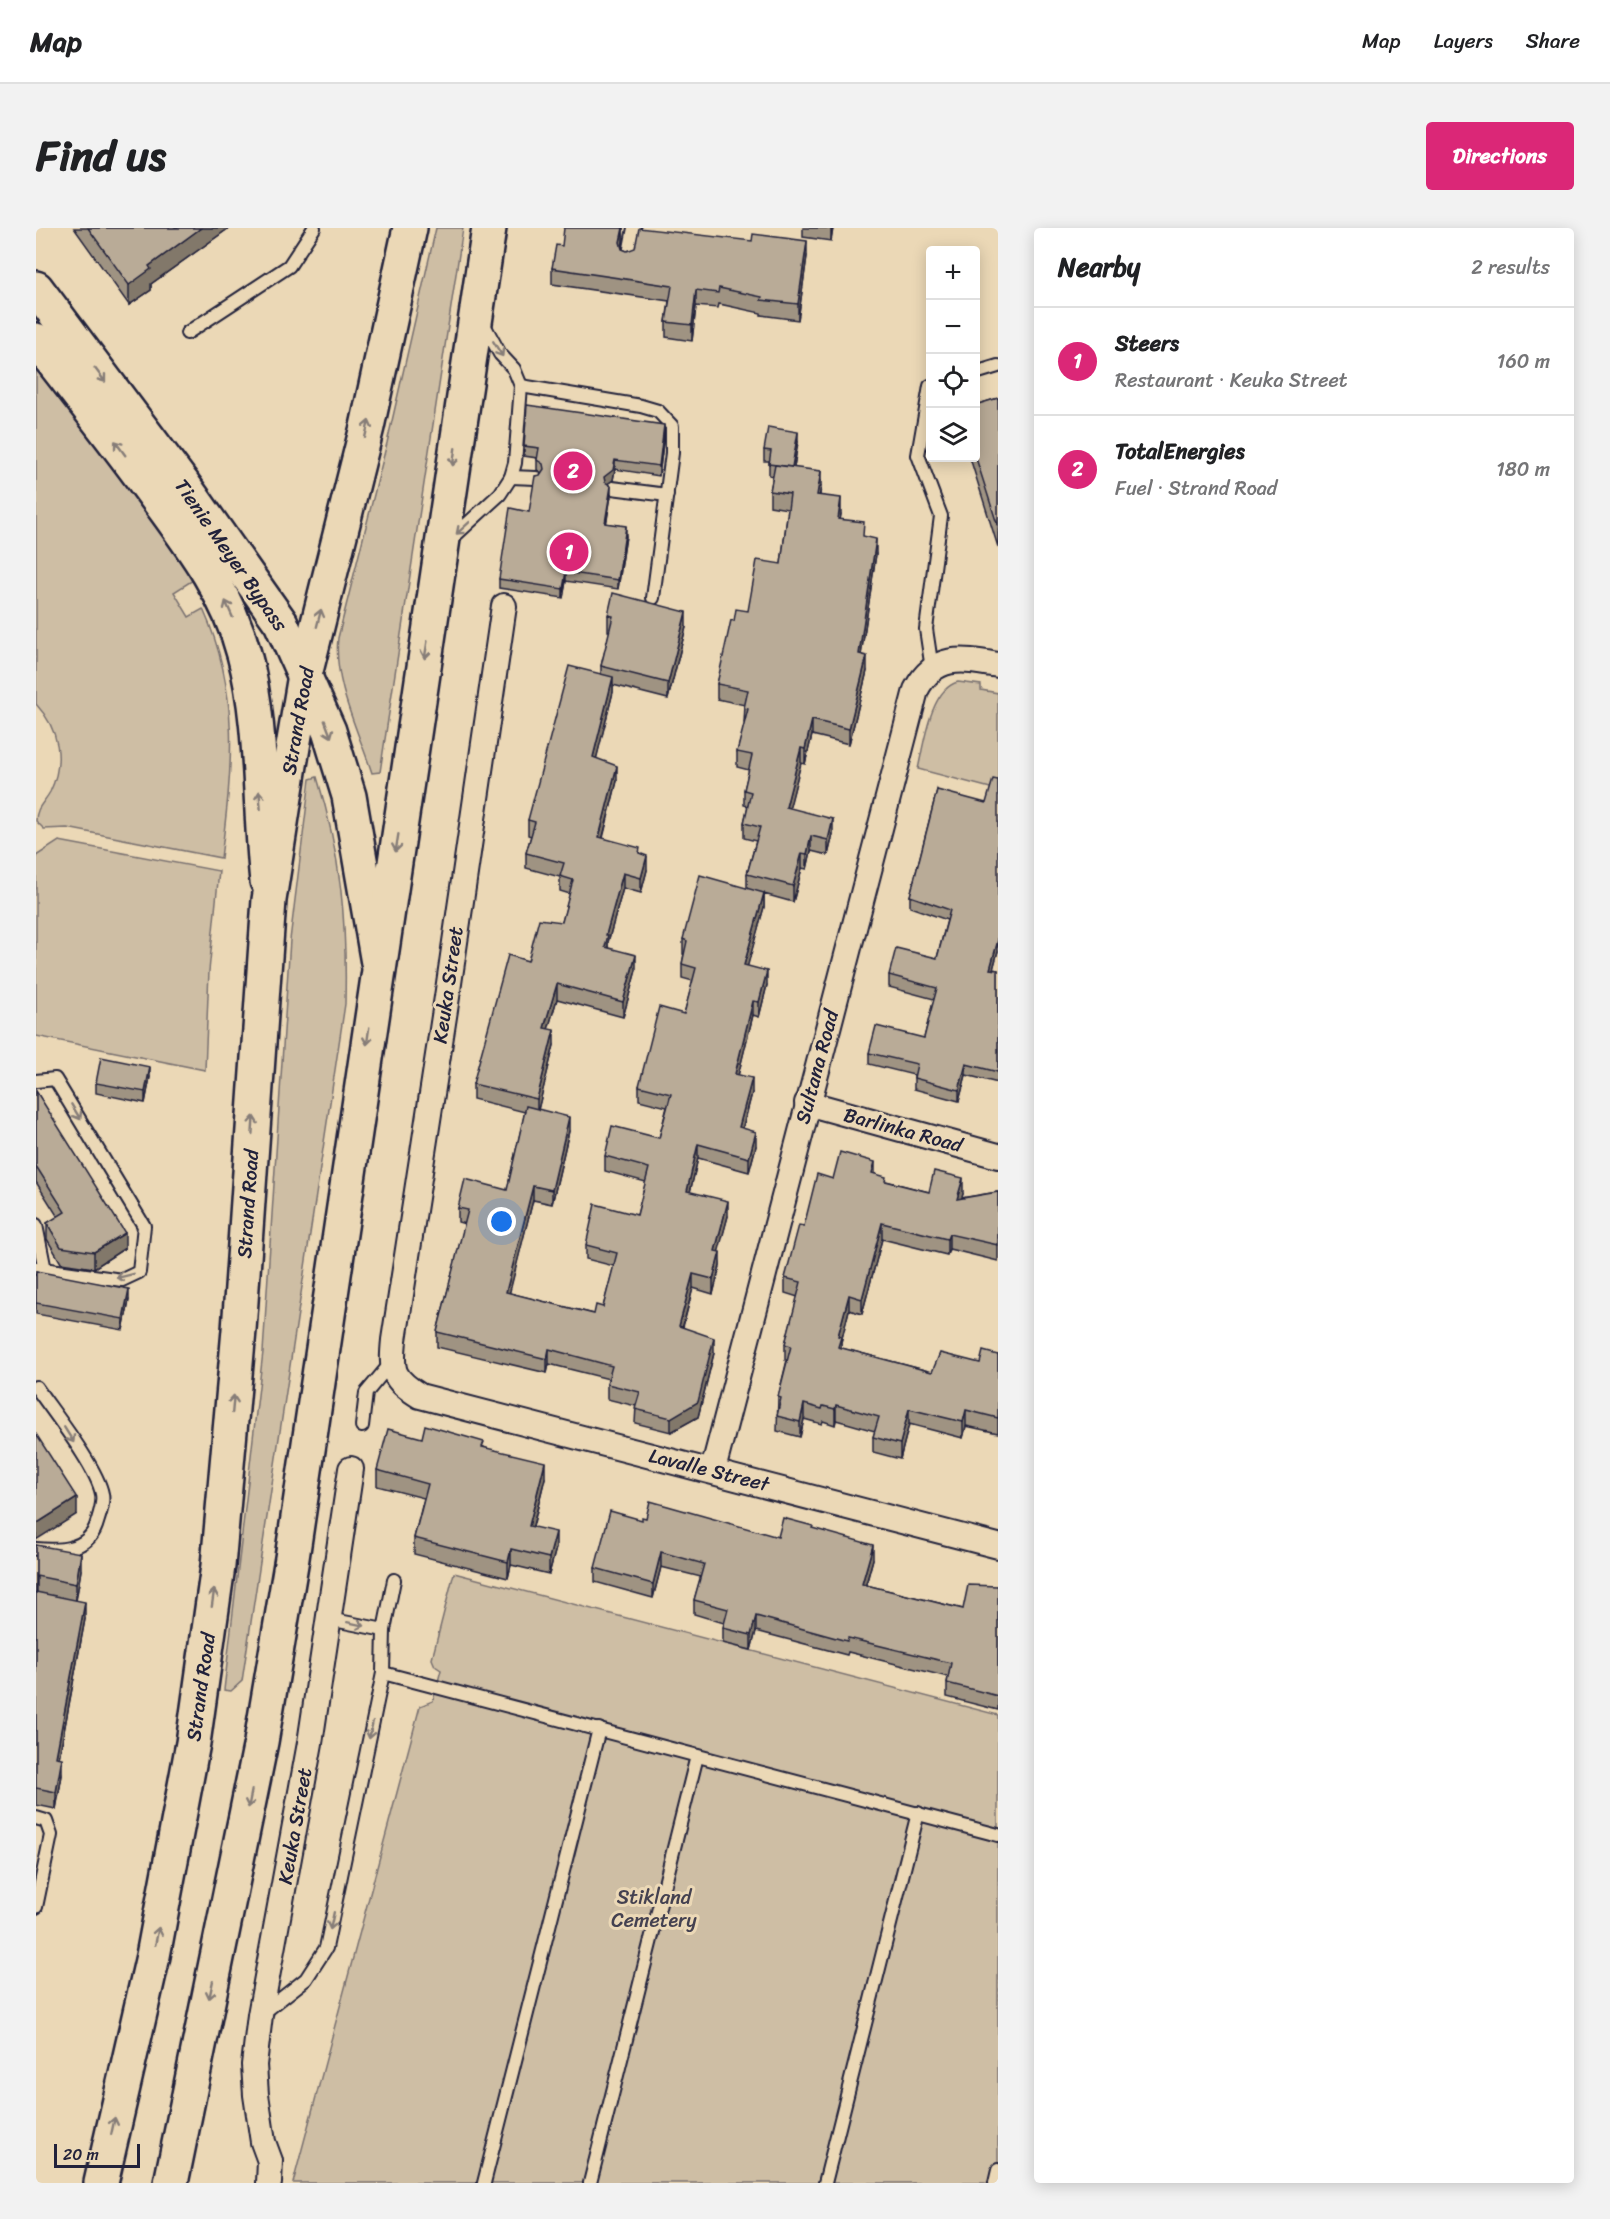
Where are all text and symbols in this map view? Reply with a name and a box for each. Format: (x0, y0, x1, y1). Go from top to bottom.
text: Map (30, 17, 82, 66)
text: Map (1362, 22, 1401, 60)
text: Layers (1434, 22, 1493, 60)
text: Share (1526, 22, 1580, 60)
text: Find us (36, 119, 166, 193)
button: Directions (1426, 122, 1574, 190)
text: Nearby (1058, 244, 1140, 290)
map controls (926, 246, 980, 462)
button: + (926, 246, 980, 300)
text: 2 results (1471, 250, 1550, 285)
button: − (926, 300, 980, 354)
text: Steers (1115, 324, 1179, 363)
one-way arrow (491, 341, 504, 358)
text: 1 (1073, 344, 1082, 379)
text: 160 m (1497, 344, 1550, 379)
button: locate (926, 354, 980, 408)
text: Restaurant · Keuka Street (1115, 363, 1347, 398)
one-way arrow (93, 367, 106, 383)
button: layers (926, 408, 980, 462)
one-way arrow (361, 420, 373, 439)
text: TotalEnergies (1115, 432, 1245, 471)
one-way arrow (113, 440, 126, 456)
one-way arrow (449, 447, 460, 467)
pin: 2 (554, 448, 592, 494)
text: 2 (1072, 452, 1083, 487)
text: 180 m (1496, 452, 1550, 487)
street label: Tienie Meyer Bypass (165, 471, 297, 639)
text: Fuel · Strand Road (1115, 471, 1277, 506)
one-way arrow (456, 521, 471, 535)
pin: 1 (550, 530, 588, 574)
one-way arrow (223, 600, 234, 618)
one-way arrow (314, 609, 326, 628)
one-way arrow (421, 640, 432, 660)
street label: Strand Road (271, 663, 325, 778)
one-way arrow (323, 719, 334, 737)
one-way arrow (255, 791, 266, 811)
one-way arrow (391, 833, 402, 852)
street label: Keuka Street (422, 924, 474, 1046)
street label: Sultana Road (785, 1005, 849, 1128)
one-way arrow (363, 1025, 374, 1045)
street label: Barlinka Road (840, 1097, 968, 1163)
one-way arrow (70, 1103, 82, 1120)
one-way arrow (248, 1115, 259, 1135)
street label: Strand Road (227, 1147, 269, 1260)
your location (487, 1207, 516, 1236)
one-way arrow (115, 1272, 134, 1283)
one-way arrow (228, 1395, 239, 1415)
one-way arrow (63, 1426, 75, 1443)
street label: Lavalle Street (645, 1438, 774, 1502)
one-way arrow (208, 1589, 219, 1609)
one-way arrow (346, 1619, 366, 1630)
street label: Strand Road (176, 1629, 226, 1743)
one-way arrow (365, 1720, 376, 1739)
street label: Keuka Street (268, 1765, 323, 1887)
one-way arrow (243, 1789, 255, 1808)
park label: Stikland Cemetery (611, 1880, 697, 1938)
one-way arrow (326, 1911, 337, 1930)
one-way arrow (152, 1926, 163, 1946)
one-way arrow (204, 1980, 216, 1999)
one-way arrow (108, 2117, 120, 2136)
text: 20 m (63, 2140, 99, 2169)
scale bar (54, 2141, 140, 2168)

